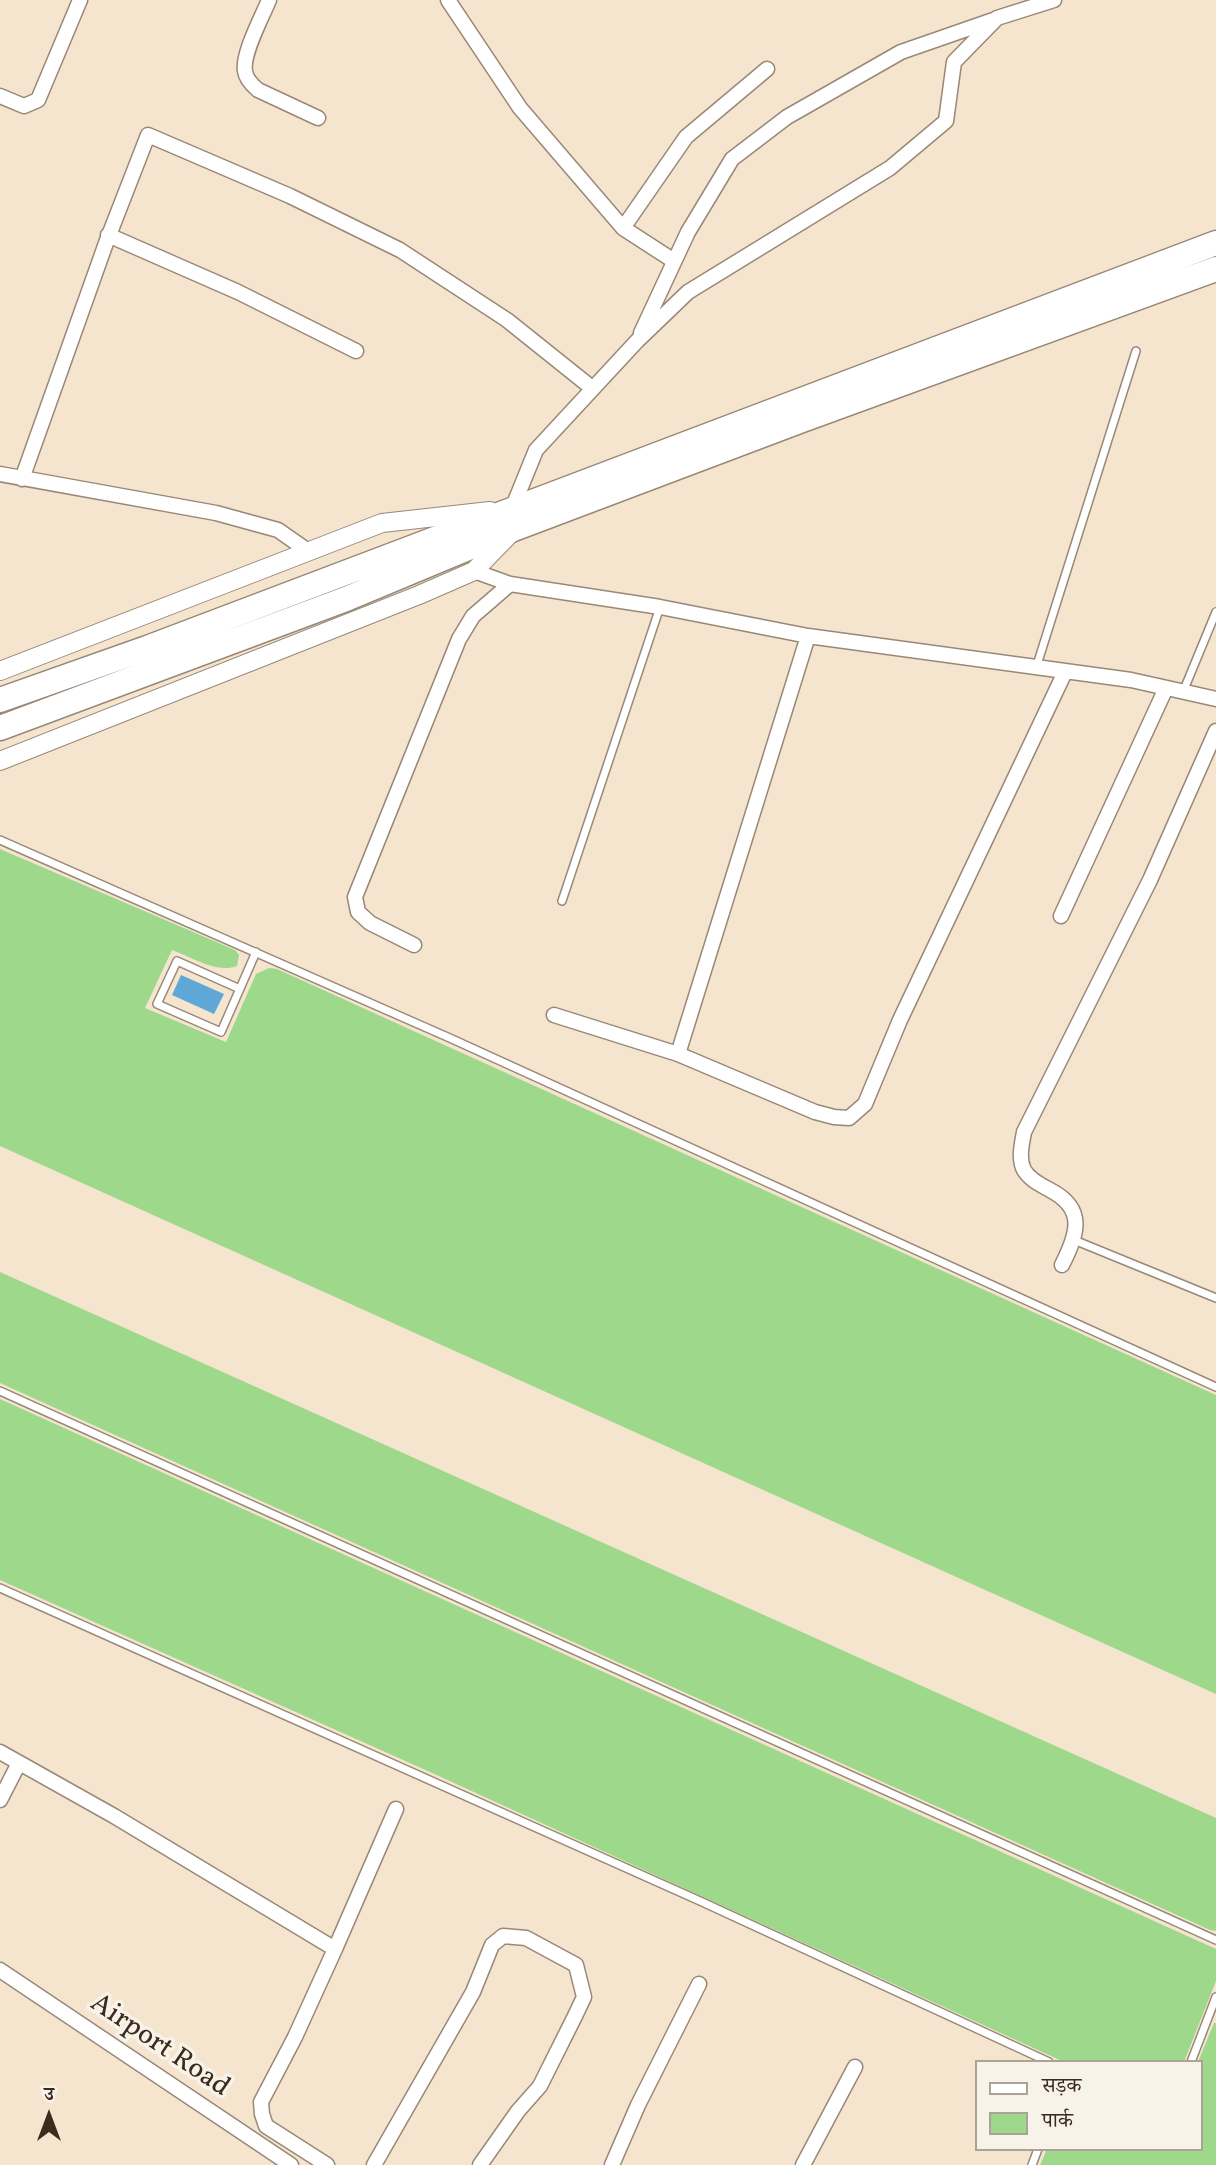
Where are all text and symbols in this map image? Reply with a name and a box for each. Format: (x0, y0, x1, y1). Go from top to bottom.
street label: Airport Road (83, 1988, 235, 2106)
legend (974, 2060, 1202, 2151)
text: सड़क (1042, 2072, 1081, 2101)
north arrow (14, 2081, 84, 2151)
text: उ (44, 2082, 54, 2108)
text: पार्क (1042, 2107, 1073, 2136)

